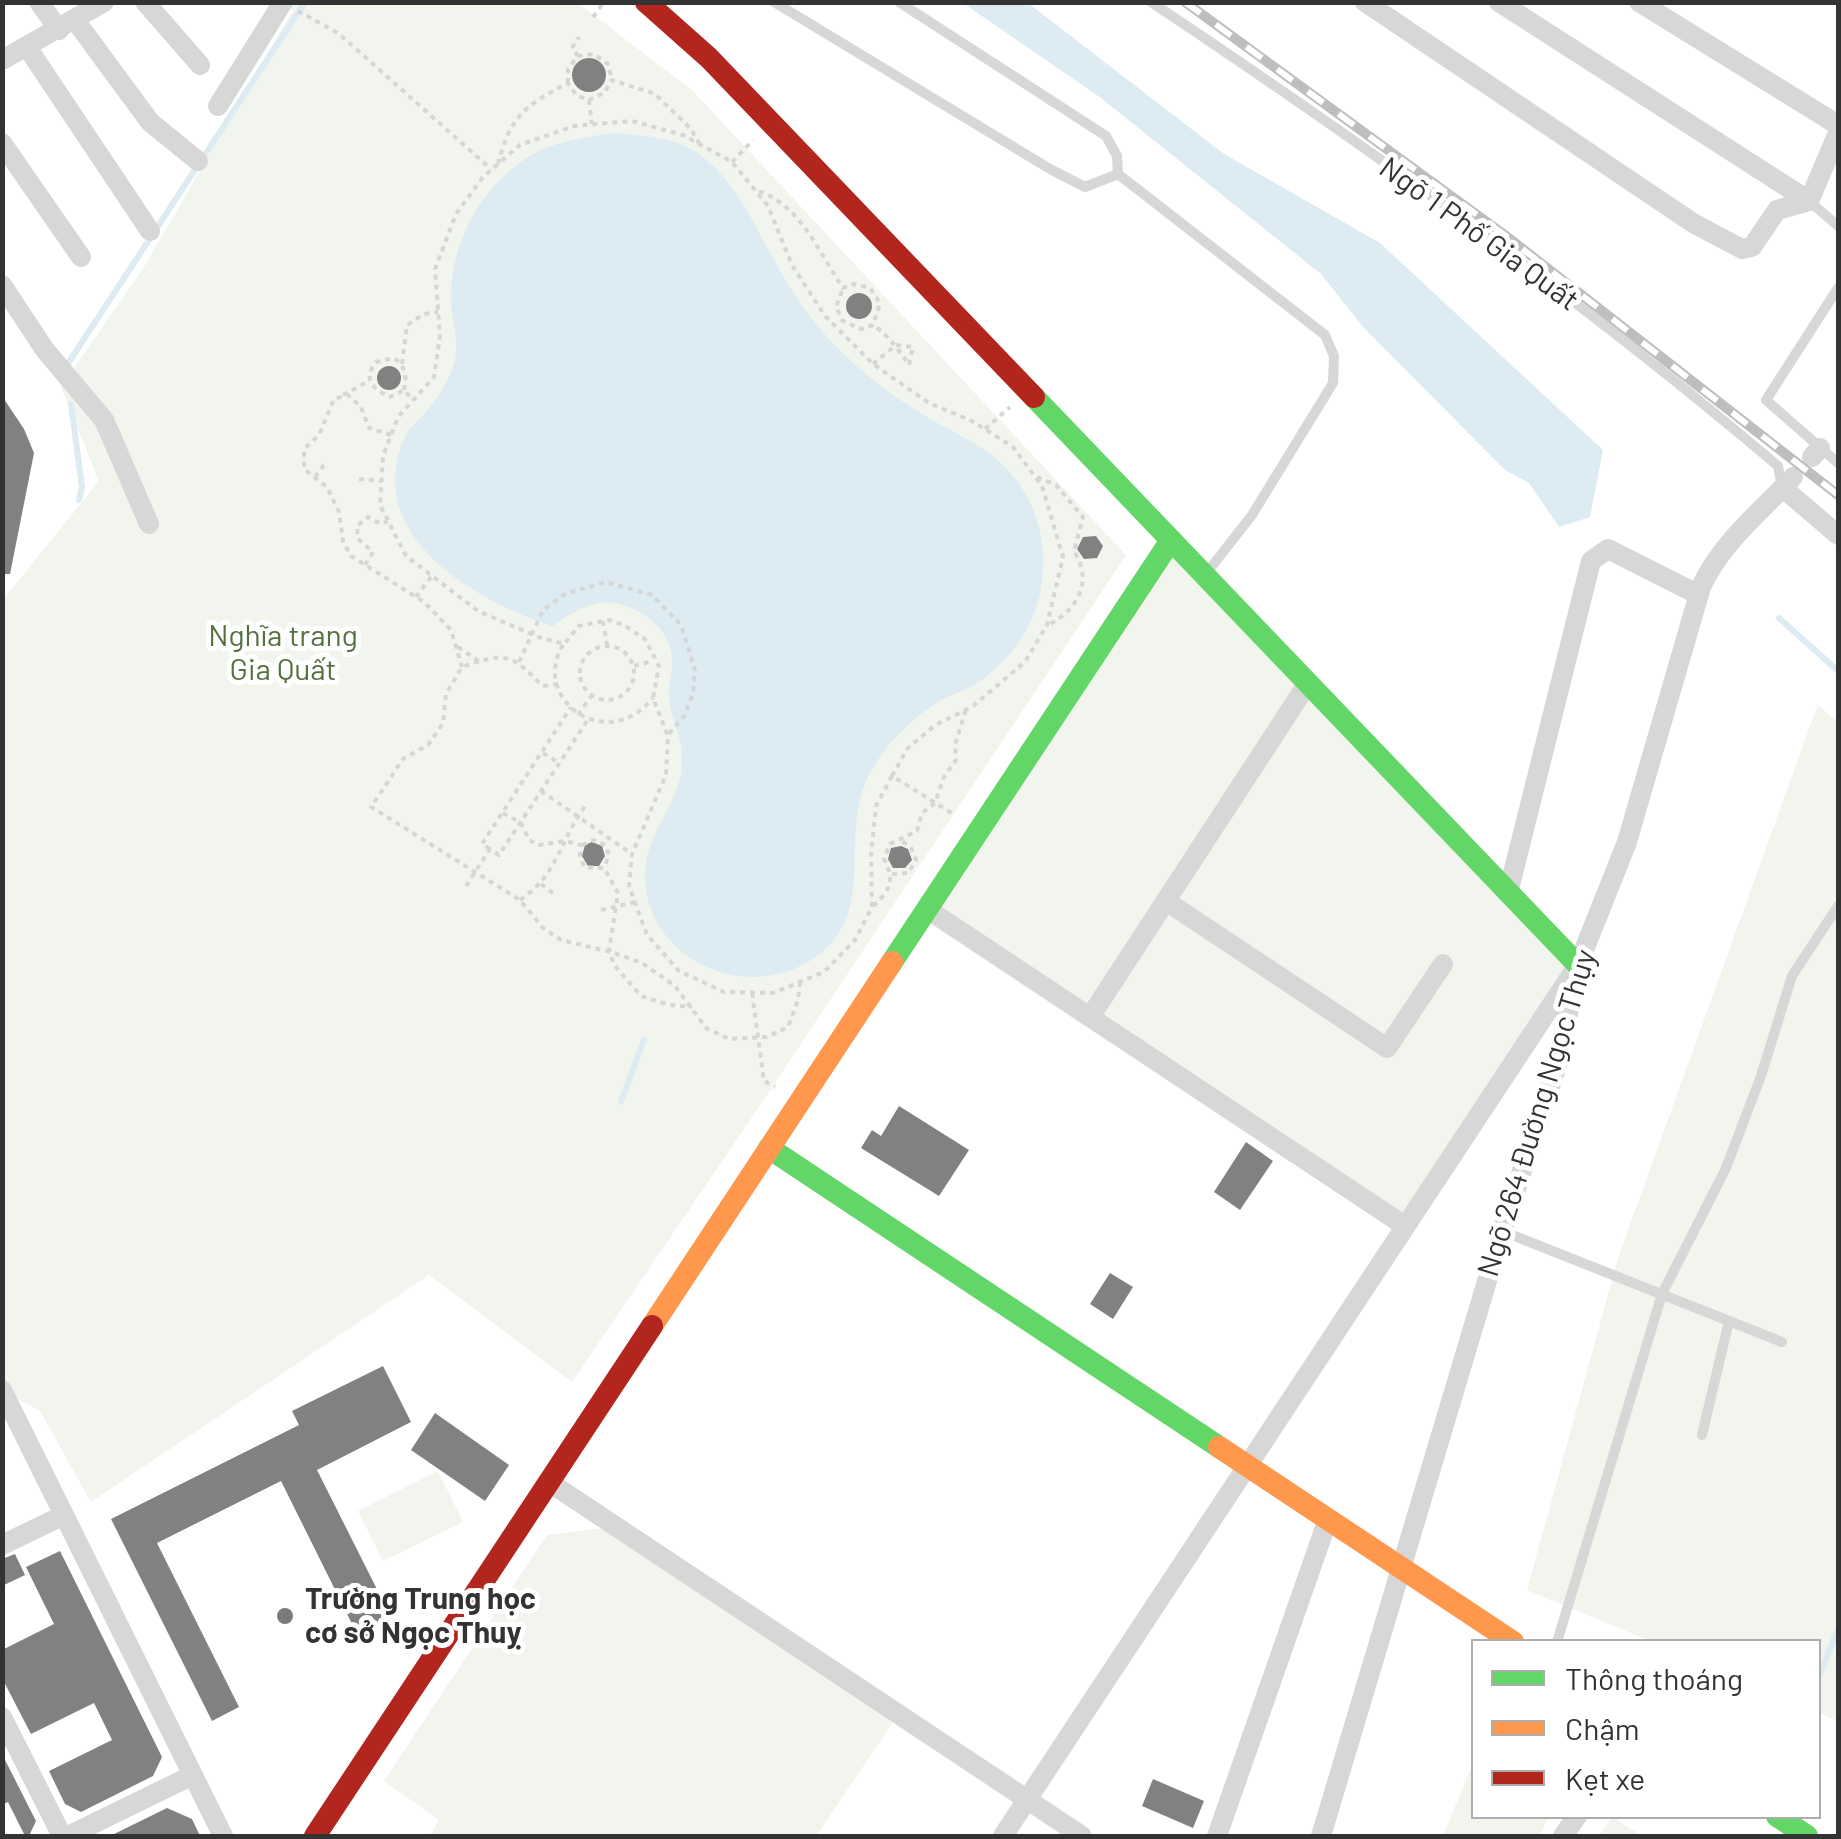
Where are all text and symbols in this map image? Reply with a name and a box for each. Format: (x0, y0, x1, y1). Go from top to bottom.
street label: Ngõ 1 Phố Gia Quất (1372, 150, 1586, 318)
park label: Nghĩa trang Gia Quất (208, 618, 358, 688)
street label: Ngõ 264 Đường Ngọc Thụy (1470, 945, 1604, 1281)
place label: Trường Trung học cơ sở Ngọc Thuỵ (305, 1581, 536, 1652)
marker: Trường Trung học cơ sở Ngọc Thuỵ (274, 1605, 296, 1627)
legend (1471, 1639, 1821, 1819)
text: Thông thoáng (1565, 1660, 1743, 1696)
text: Chậm (1565, 1710, 1640, 1746)
text: Kẹt xe (1565, 1760, 1645, 1796)

